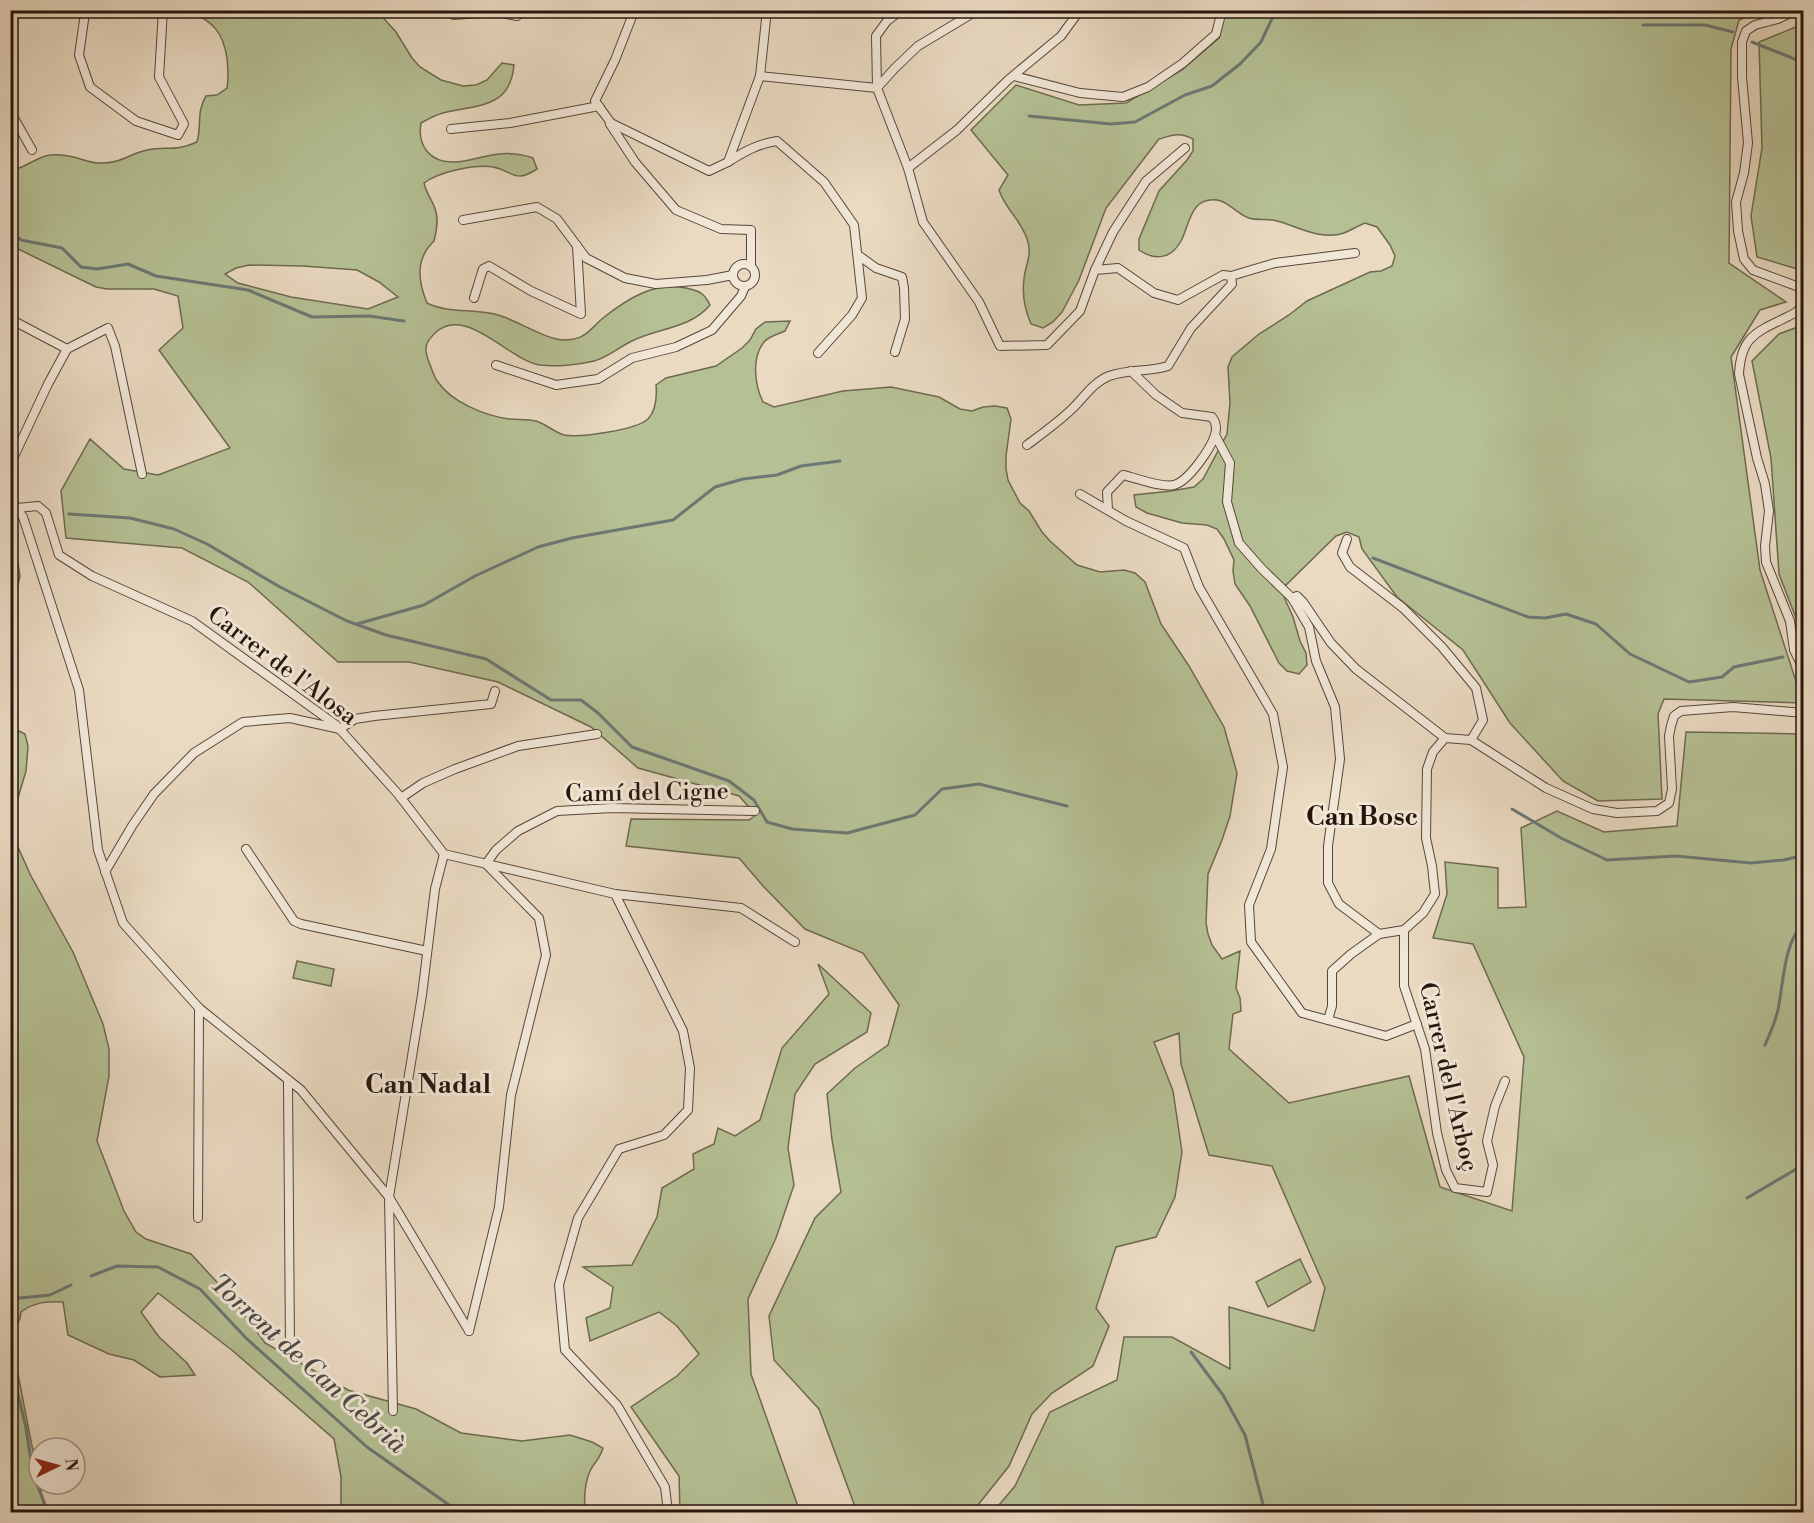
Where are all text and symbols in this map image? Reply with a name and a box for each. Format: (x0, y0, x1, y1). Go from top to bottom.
street label: Carrer de l'Alosa (201, 600, 364, 733)
street label: Camí del Cigne (565, 777, 729, 809)
district label: Can Bosc (1306, 801, 1418, 833)
street label: Carrer del l'Arboç (1412, 979, 1484, 1175)
district label: Can Nadal (365, 1069, 491, 1101)
water label: Torrent de Can Cebrià (203, 1268, 413, 1461)
north arrow (27, 1436, 87, 1496)
text: N (60, 1458, 81, 1472)

